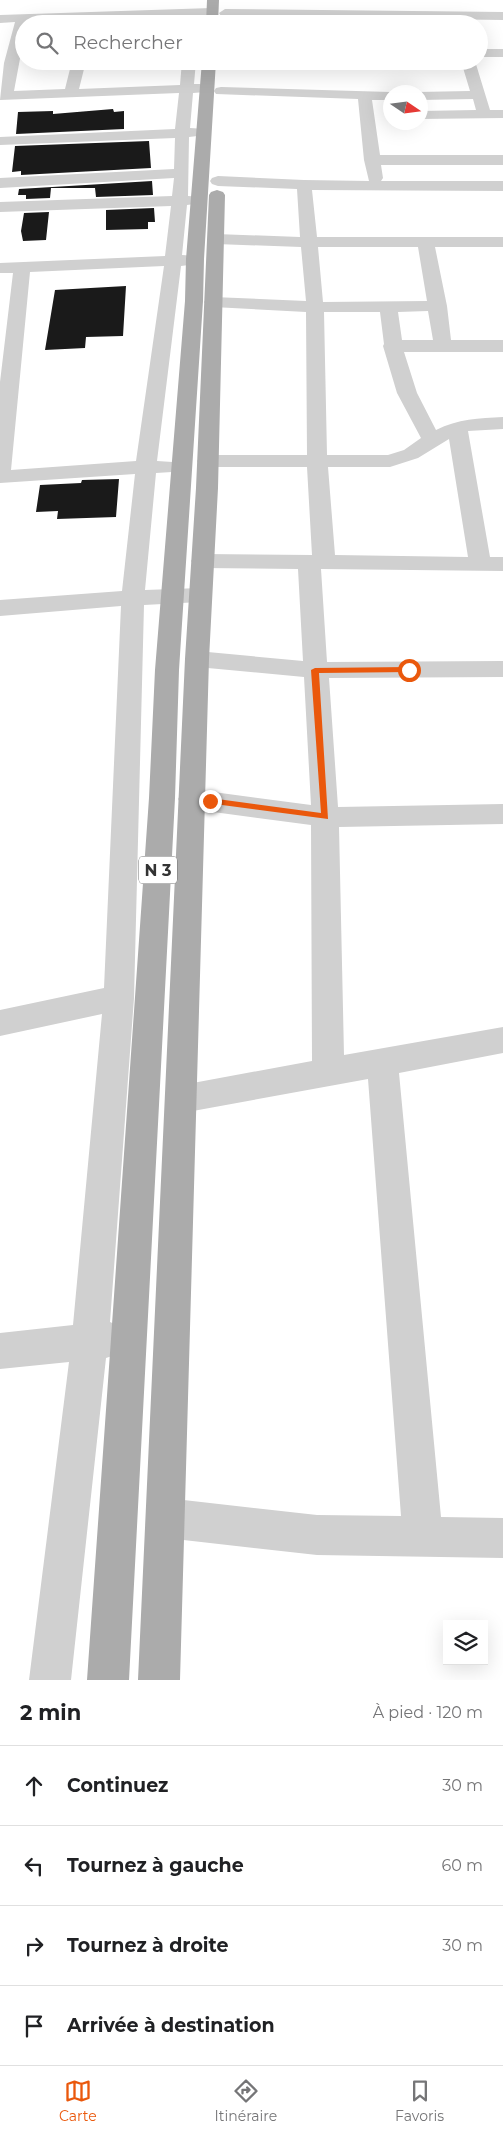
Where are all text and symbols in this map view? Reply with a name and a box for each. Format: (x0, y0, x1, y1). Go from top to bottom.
search box (15, 15, 488, 70)
icon: search (33, 29, 61, 57)
text: Rechercher (73, 31, 183, 54)
north arrow (383, 85, 428, 130)
route start (398, 659, 421, 682)
route end (199, 790, 222, 813)
road number: N 3 (139, 856, 177, 884)
map controls (443, 1620, 488, 1665)
button: layers (443, 1620, 488, 1665)
text: 2 min (20, 1700, 81, 1725)
text: À pied · 120 m (373, 1703, 483, 1722)
icon: ahead (20, 1772, 48, 1800)
text: Continuez (67, 1774, 168, 1797)
text: 30 m (442, 1776, 483, 1795)
icon: left (20, 1852, 48, 1880)
text: Tournez à gauche (67, 1854, 244, 1877)
text: 60 m (441, 1856, 483, 1875)
icon: right (20, 1932, 48, 1960)
text: Tournez à droite (67, 1934, 228, 1957)
text: 30 m (442, 1936, 483, 1955)
icon: arrive (20, 2012, 48, 2040)
text: Arrivée à destination (67, 2014, 275, 2037)
tab: Carte (59, 2077, 97, 2125)
tab: Itinéraire (215, 2077, 277, 2125)
tab: Favoris (395, 2077, 444, 2125)

